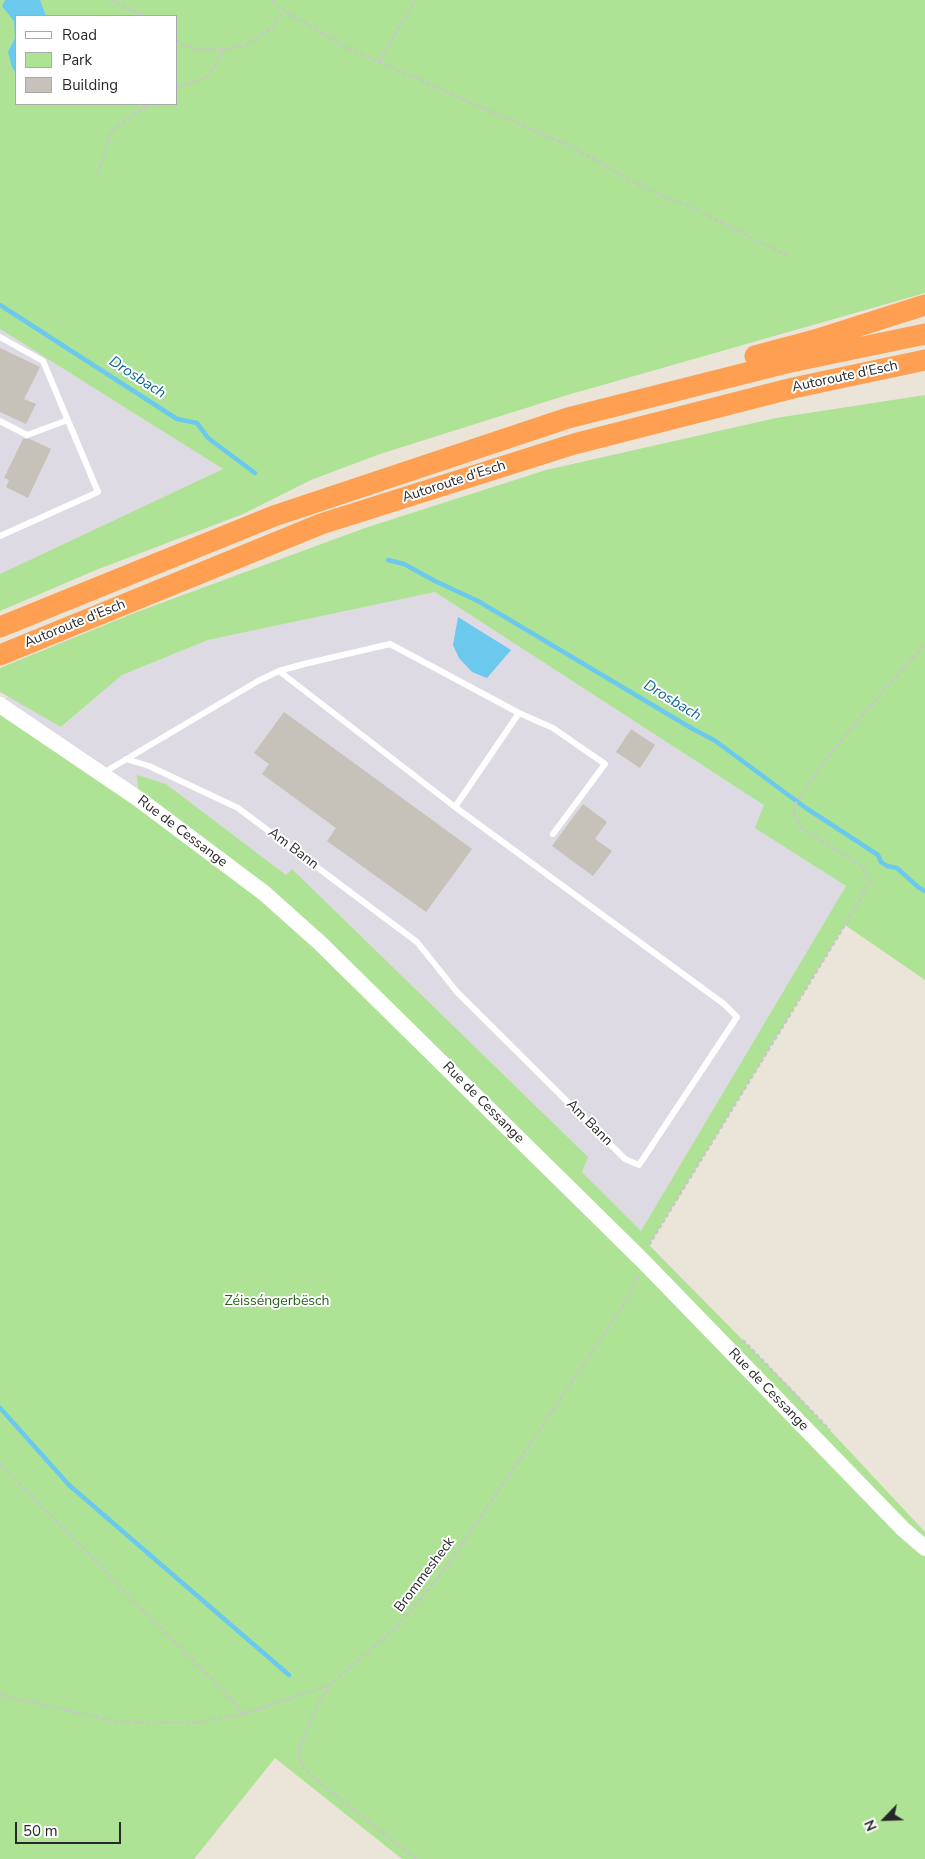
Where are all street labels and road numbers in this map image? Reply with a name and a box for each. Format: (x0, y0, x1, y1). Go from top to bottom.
street label: Autoroute d'Esch (791, 358, 899, 396)
street label: Autoroute d'Esch (400, 457, 508, 507)
street label: Autoroute d'Esch (22, 596, 128, 652)
street label: Rue de Cessange (134, 793, 230, 871)
street label: Am Bann (265, 825, 321, 873)
street label: Rue de Cessange (439, 1059, 527, 1147)
street label: Am Bann (562, 1096, 616, 1150)
street label: Rue de Cessange (724, 1345, 812, 1435)
street label: Brommesheck (391, 1534, 459, 1616)

